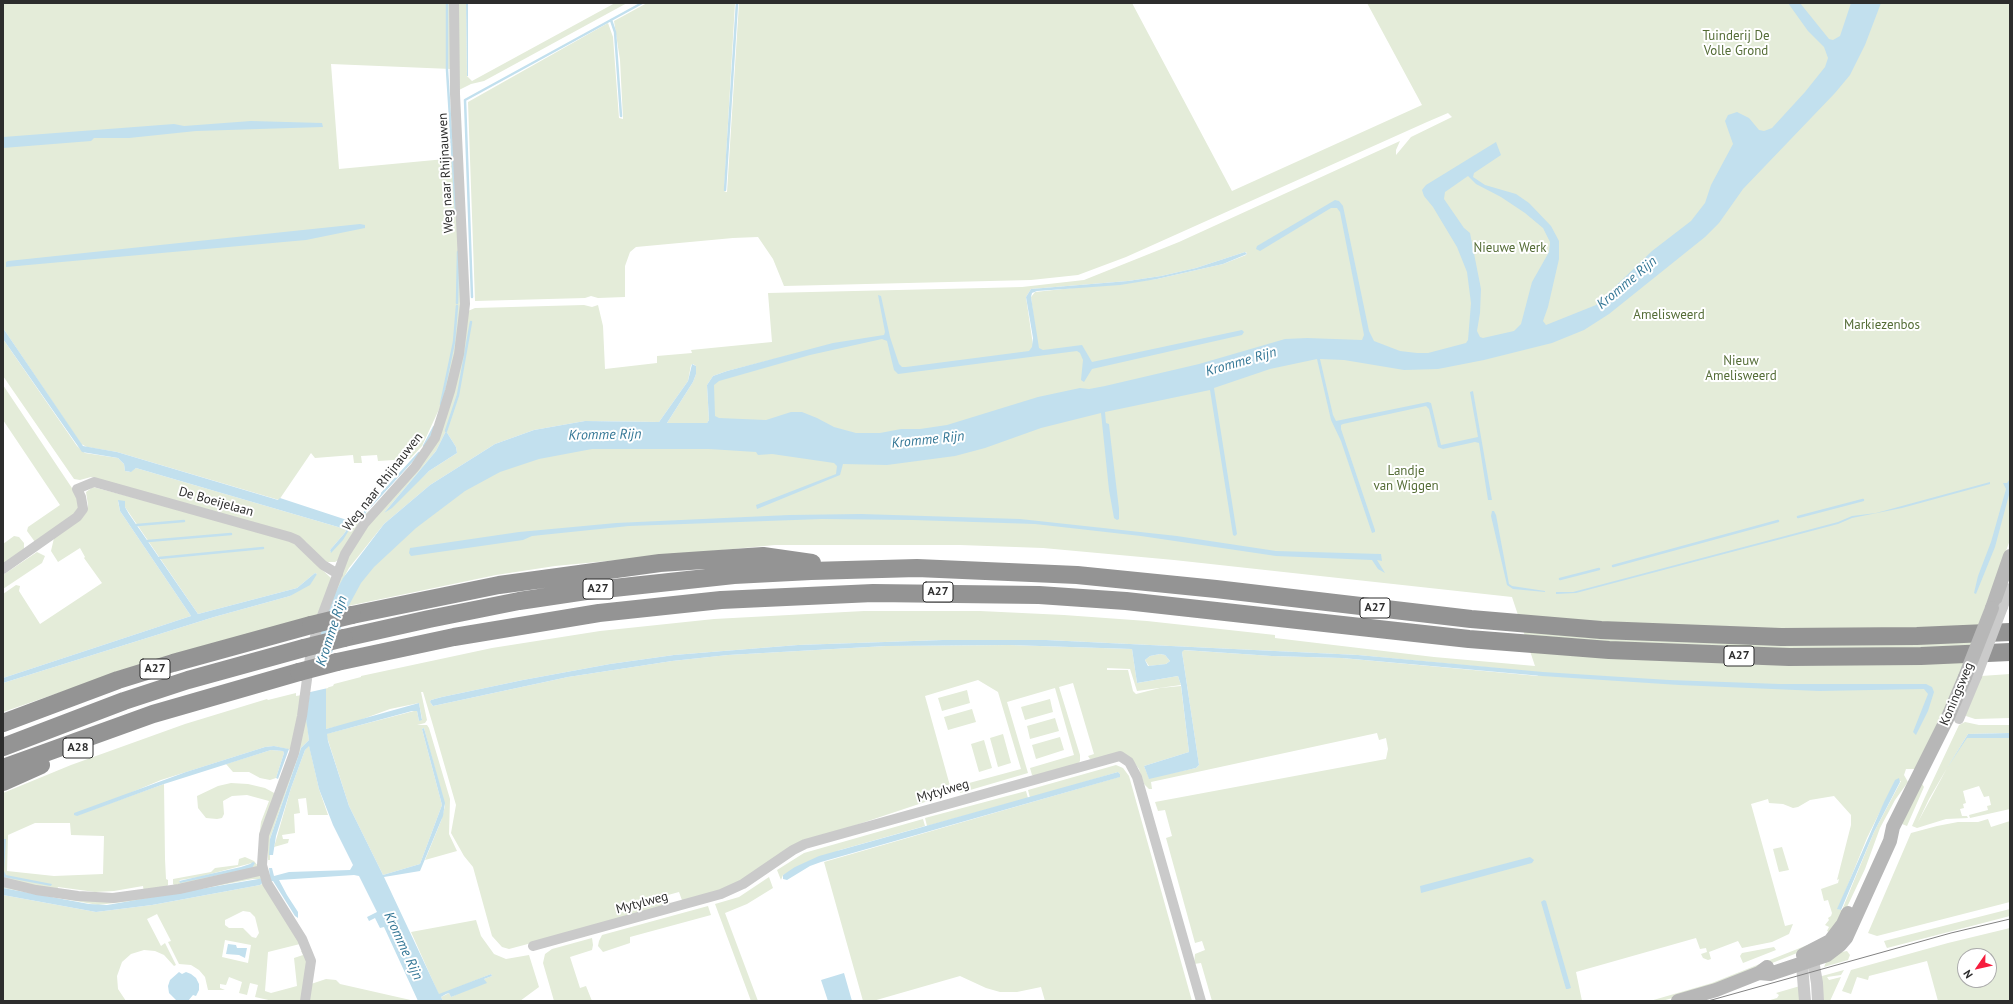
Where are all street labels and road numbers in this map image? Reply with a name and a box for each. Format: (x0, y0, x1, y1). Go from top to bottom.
street label: Weg naar Rhijnauwen (435, 112, 457, 234)
street label: Weg naar Rhijnauwen (340, 430, 426, 534)
street label: De Boeijelaan (177, 484, 255, 520)
road number: A27 (583, 579, 613, 599)
road number: A27 (923, 582, 953, 602)
road number: A27 (1360, 598, 1390, 618)
road number: A27 (1724, 646, 1754, 666)
road number: A27 (140, 659, 170, 679)
street label: Koningsweg (1937, 660, 1977, 728)
road number: A28 (63, 738, 93, 758)
street label: Mytylweg (915, 776, 971, 806)
street label: Mytylweg (614, 889, 670, 917)

